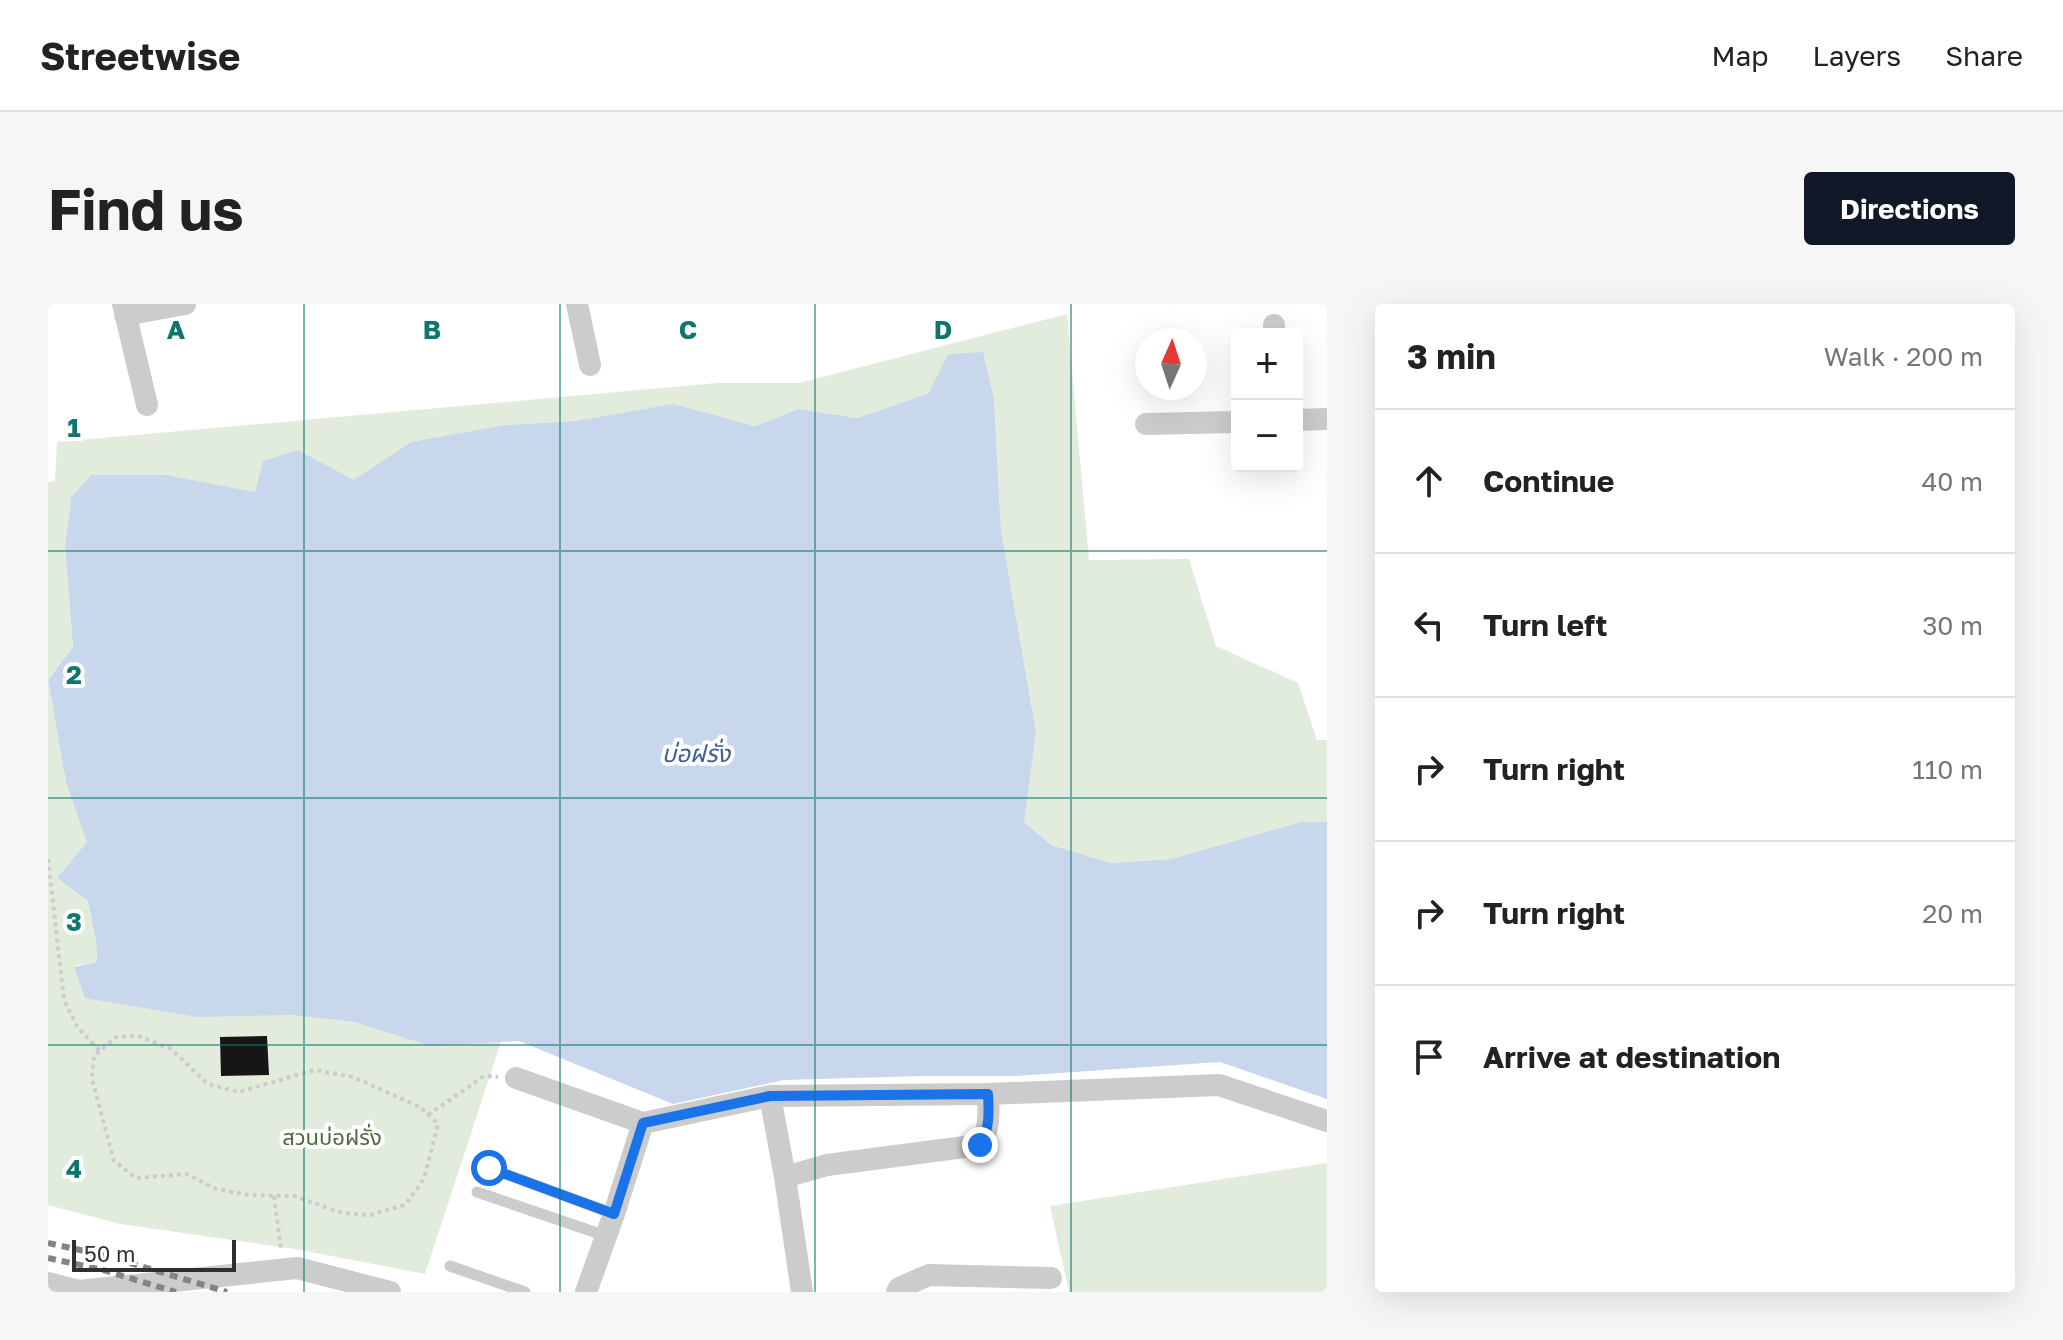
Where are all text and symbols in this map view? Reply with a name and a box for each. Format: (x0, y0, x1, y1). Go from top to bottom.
text: Streetwise (40, 33, 240, 78)
text: Map (1711, 39, 1769, 72)
text: Layers (1813, 39, 1901, 72)
text: Share (1945, 39, 2023, 72)
button: Directions (1804, 172, 2015, 245)
text: Find us (48, 175, 244, 242)
text: A (167, 314, 186, 345)
text: B (423, 314, 441, 345)
text: C (679, 314, 697, 345)
text: D (934, 314, 952, 345)
north arrow (1135, 328, 1207, 400)
map controls (1231, 328, 1303, 472)
button: + (1231, 328, 1303, 400)
text: 3 min (1407, 336, 1496, 376)
text: Walk · 200 m (1824, 341, 1983, 372)
button: − (1231, 400, 1303, 472)
text: 1 (67, 412, 81, 443)
icon: ahead (1407, 459, 1451, 503)
text: Continue (1483, 463, 1614, 499)
text: 40 m (1922, 466, 1983, 497)
icon: left (1407, 603, 1451, 647)
text: Turn left (1483, 607, 1608, 643)
text: 30 m (1922, 610, 1983, 641)
text: 2 (66, 659, 82, 690)
water label: บ่อฝรั่ง (662, 738, 731, 767)
icon: right (1407, 747, 1451, 791)
text: Turn right (1483, 751, 1625, 787)
text: 110 m (1912, 754, 1983, 785)
icon: right (1407, 891, 1451, 935)
text: Turn right (1483, 895, 1625, 931)
text: 20 m (1922, 898, 1983, 929)
text: 3 (66, 906, 82, 937)
icon: arrive (1407, 1035, 1451, 1079)
text: Arrive at destination (1483, 1039, 1780, 1075)
park label: สวนบ่อฝรั่ง (282, 1123, 382, 1150)
route end (962, 1127, 998, 1163)
route start (471, 1150, 507, 1186)
text: 4 (66, 1153, 82, 1184)
scale bar (72, 1236, 236, 1272)
text: 50 m (84, 1240, 135, 1267)

